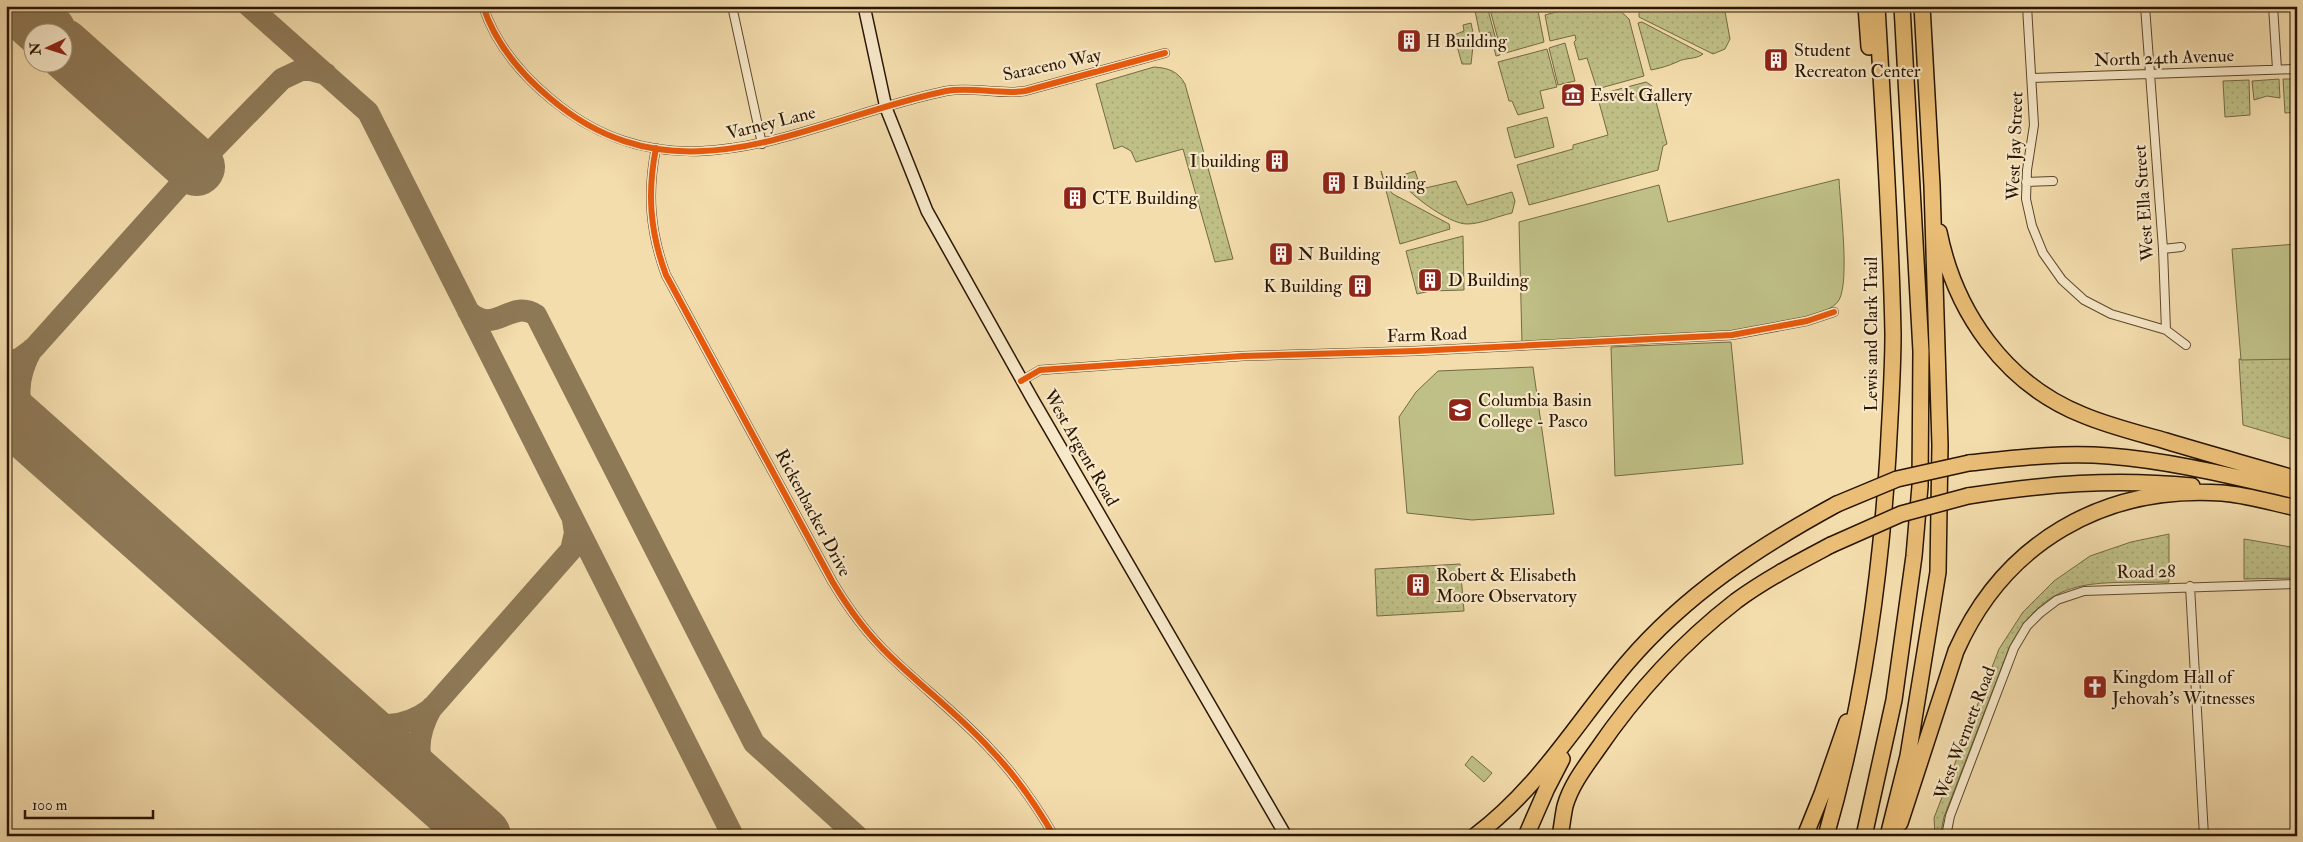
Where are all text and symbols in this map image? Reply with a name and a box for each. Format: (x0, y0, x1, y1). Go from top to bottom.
north arrow (22, 22, 72, 72)
building icon: H Building (1396, 28, 1422, 54)
place label: H Building (1426, 30, 1508, 53)
place label: Student Recreaton Center (1794, 39, 1921, 83)
text: N (27, 42, 45, 57)
street label: Saraceno Way (1001, 43, 1104, 87)
street label: North 24th Avenue (2094, 44, 2235, 72)
building icon: Student Recreaton Center (1763, 47, 1789, 73)
museum icon: Esvelt Gallery (1560, 82, 1586, 108)
place label: Esvelt Gallery (1590, 84, 1693, 107)
street label: West Jay Street (2002, 91, 2028, 202)
street label: Varney Lane (724, 101, 818, 145)
street label: West Ella Street (2128, 144, 2160, 263)
building icon: I building (1264, 148, 1290, 174)
place label: I building (1190, 150, 1261, 173)
building icon: I Building (1321, 170, 1347, 196)
place label: I Building (1352, 172, 1426, 195)
building icon: CTE Building (1062, 185, 1088, 211)
place label: CTE Building (1092, 187, 1199, 210)
building icon: N Building (1268, 241, 1294, 267)
place label: N Building (1298, 243, 1381, 266)
street label: Lewis and Clark Trail (1860, 256, 1883, 411)
building icon: D Building (1417, 267, 1443, 293)
place label: D Building (1448, 269, 1530, 292)
building icon: K Building (1347, 273, 1373, 299)
place label: K Building (1263, 275, 1343, 298)
street label: Farm Road (1386, 322, 1468, 348)
street label: West Argent Road (1038, 385, 1124, 511)
place label: Columbia Basin College - Pasco (1478, 389, 1592, 433)
school or university icon: Columbia Basin College - Pasco (1447, 397, 1473, 423)
street label: Rickenbacker Drive (770, 445, 856, 581)
street label: Road 28 (2116, 560, 2176, 584)
place label: Robert & Elisabeth Moore Observatory (1436, 564, 1578, 608)
building icon: Robert & Elisabeth Moore Observatory (1405, 572, 1431, 598)
street label: West Wernett Road (1929, 663, 2001, 804)
place label: Kingdom Hall of Jehovah's Witnesses (2111, 666, 2255, 710)
church icon: Kingdom Hall of Jehovah's Witnesses (2082, 674, 2108, 700)
scale bar (25, 787, 152, 819)
text: 100 m (32, 796, 68, 815)

